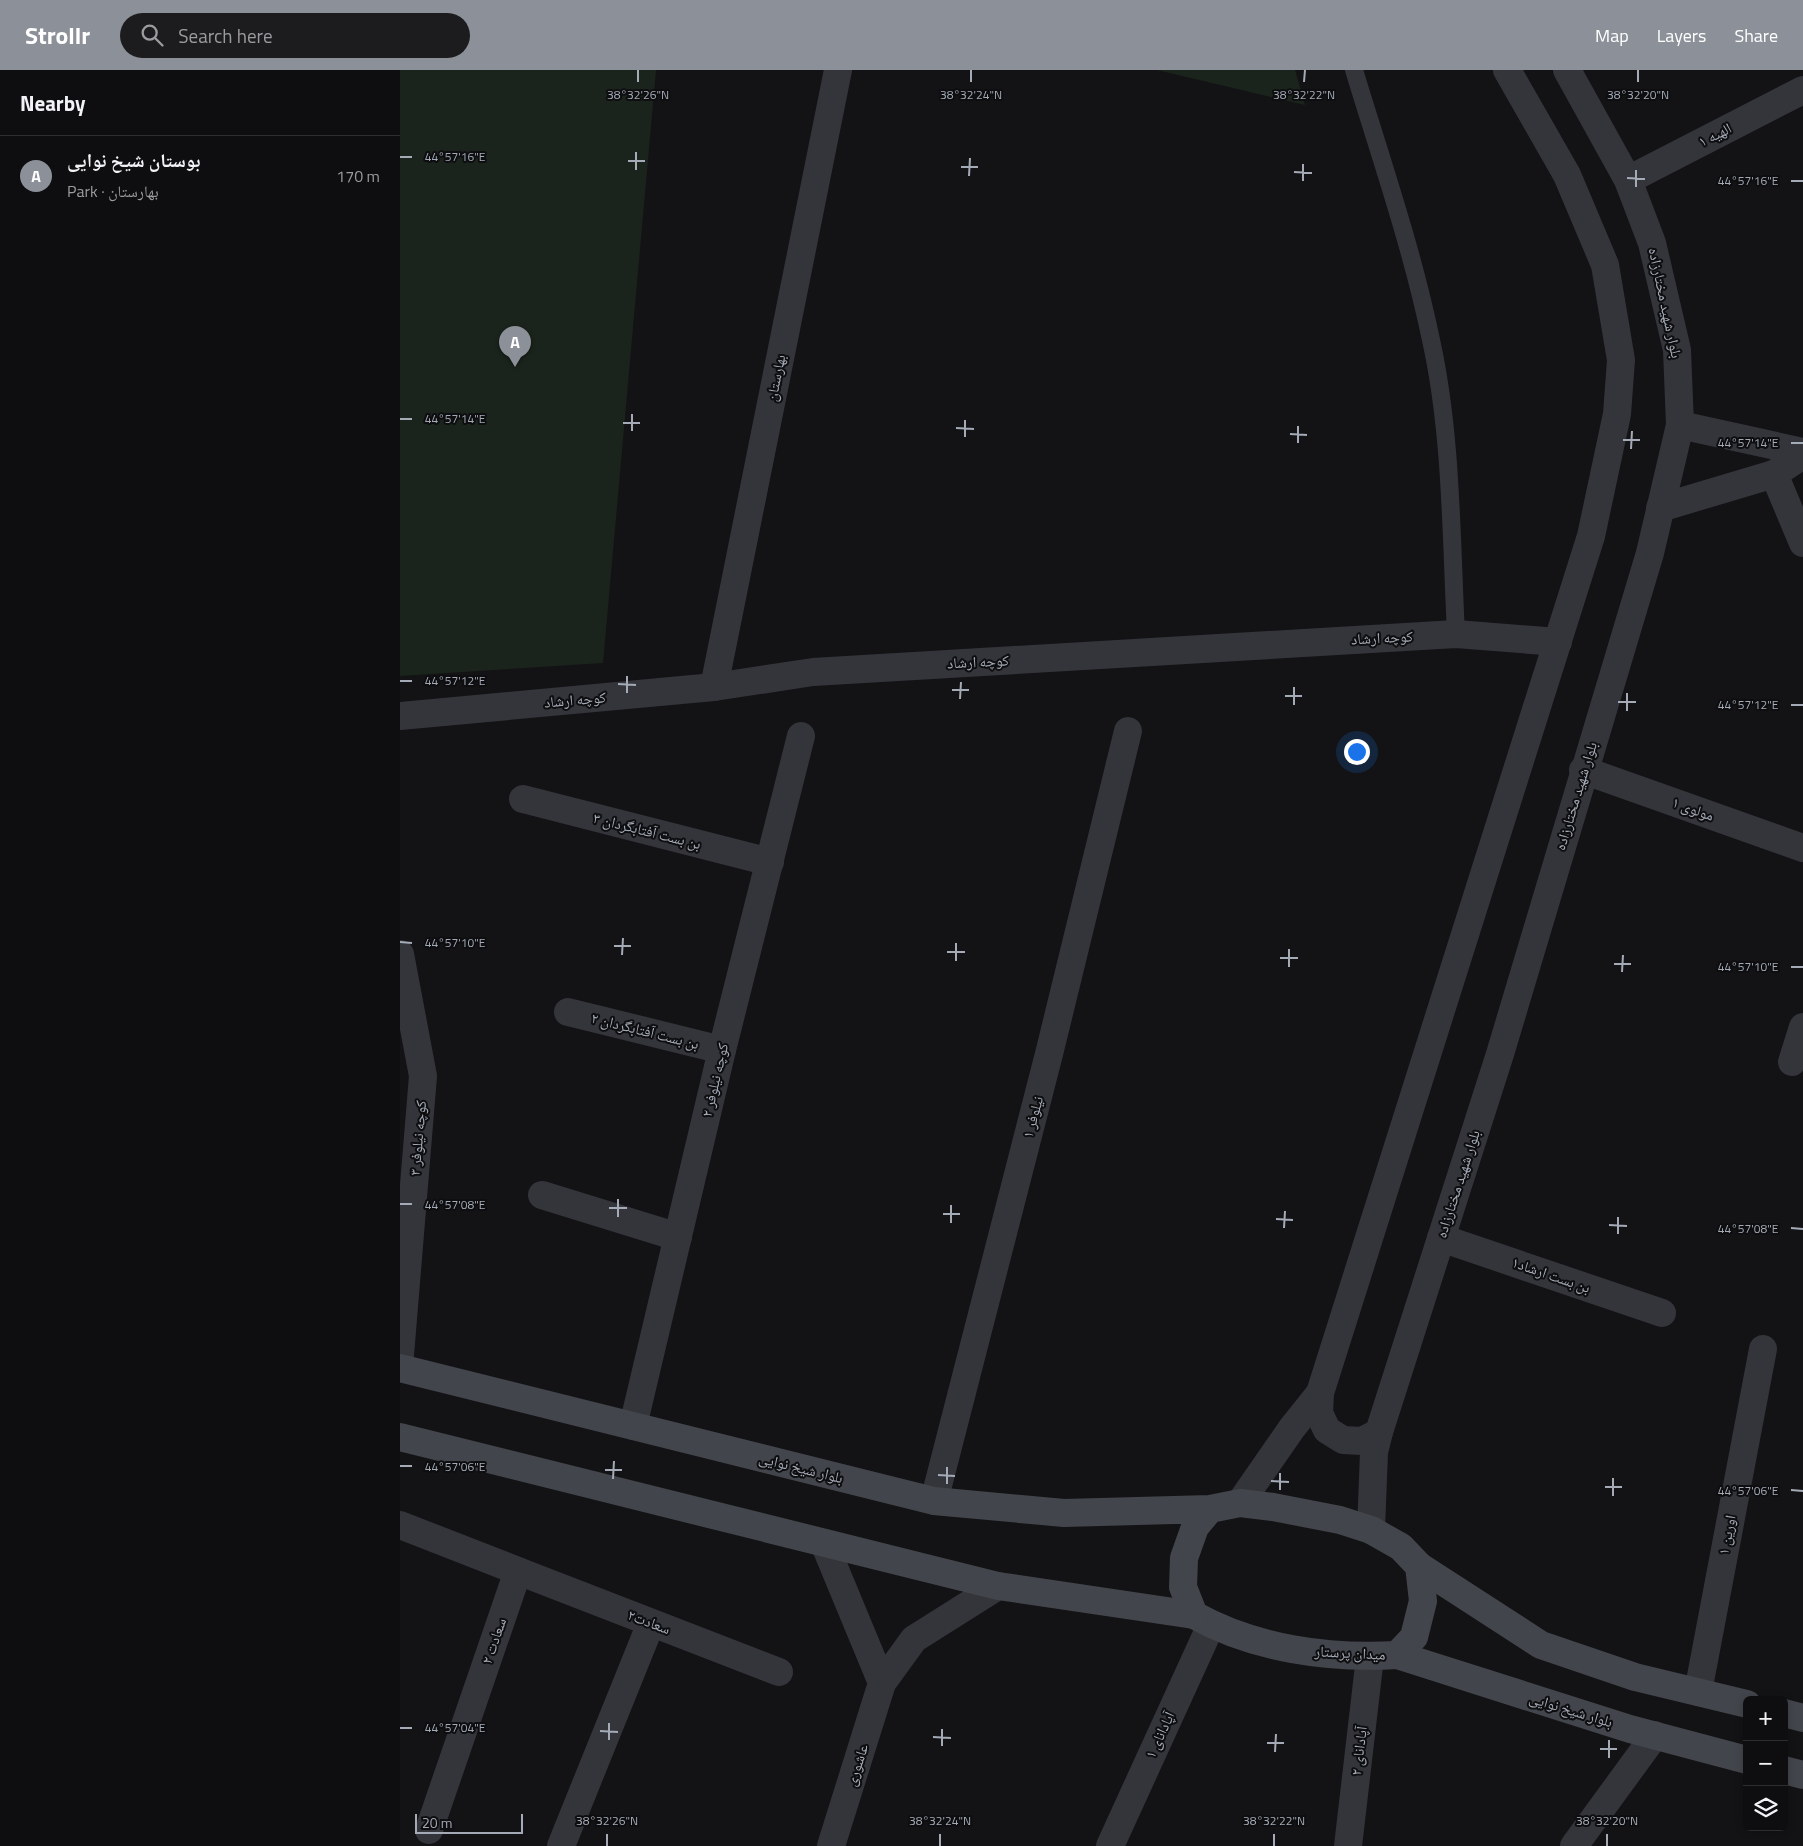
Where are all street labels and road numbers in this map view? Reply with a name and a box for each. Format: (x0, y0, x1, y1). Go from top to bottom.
street label: الهیه ۱ (1694, 116, 1735, 153)
street label: بلوار شهید مختارزاده (1643, 246, 1688, 360)
street label: بهارستان (760, 353, 791, 403)
street label: کوچه ارشاد (1350, 624, 1414, 651)
street label: کوچه ارشاد (946, 648, 1010, 675)
street label: کوچه ارشاد (543, 685, 607, 714)
street label: بلوار شهید مختارزاده (1548, 739, 1603, 853)
street label: مولوی ۱ (1669, 790, 1718, 827)
street label: بن بست آفتابگردان ۳ (591, 806, 704, 855)
street label: بن بست آفتابگردان ۲ (589, 1006, 702, 1055)
street label: کوچه نیلوفر ۲ (695, 1041, 734, 1119)
street label: ۱ نیلوفر (1016, 1093, 1049, 1140)
street label: کوچه نیلوفر ۳ (403, 1099, 432, 1177)
street label: بلوار شهید مختارزاده (1429, 1127, 1486, 1241)
street label: بن بست ارشاد۱ (1509, 1250, 1594, 1299)
street label: بلوار شیخ نوایی (757, 1446, 846, 1489)
street label: اورین ۱ (1711, 1513, 1742, 1557)
street label: سعادت۲ (624, 1603, 674, 1640)
street label: سعادت ۲ (475, 1614, 512, 1667)
street label: میدان پرستار (1313, 1639, 1386, 1666)
street label: بلوار شیخ نوایی (1527, 1686, 1616, 1733)
street label: آپادانای ۱ (1139, 1706, 1181, 1762)
street label: آپادانای ۲ (1344, 1724, 1373, 1777)
street label: عاشوری (839, 1740, 874, 1789)

